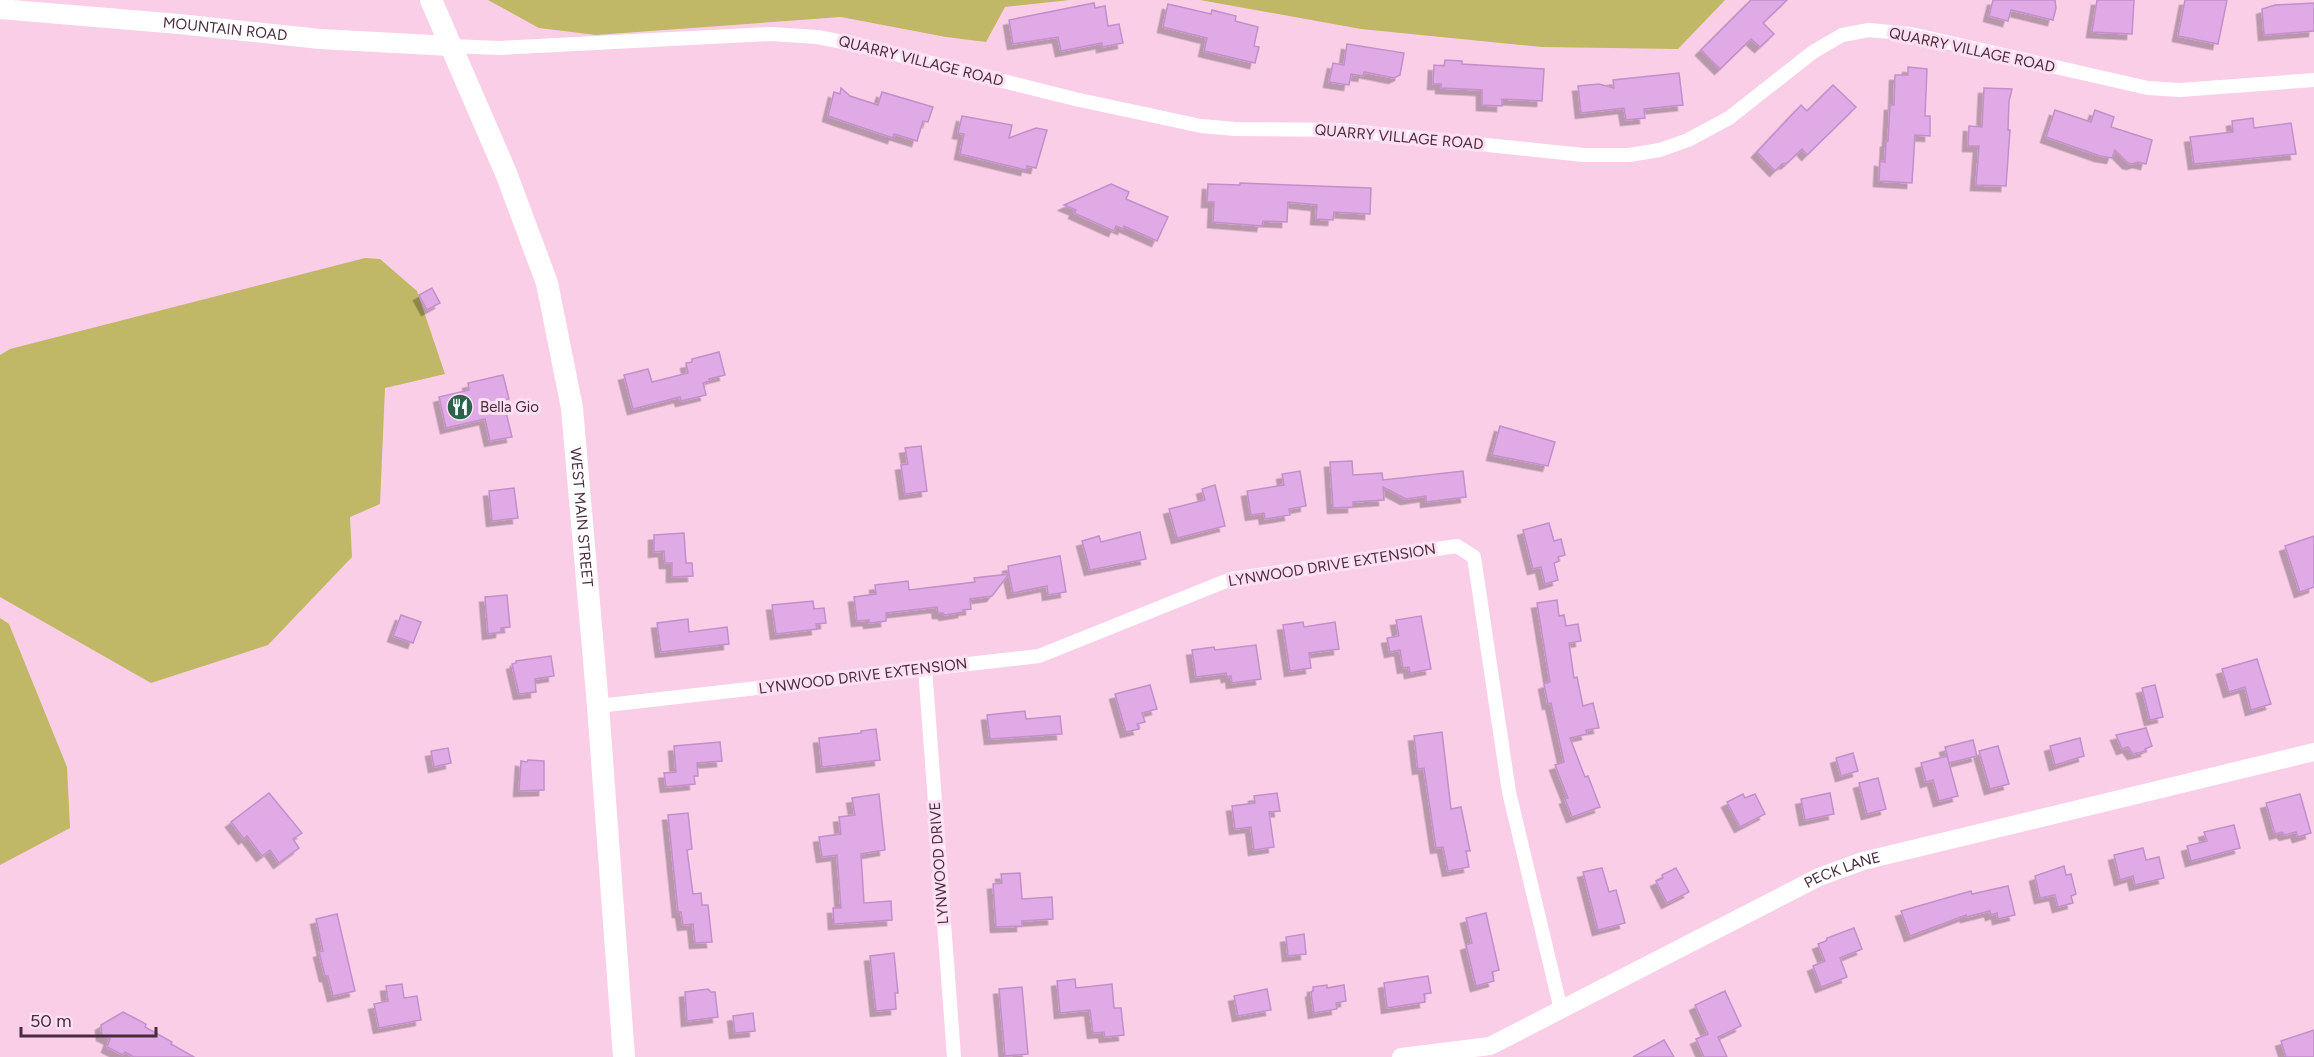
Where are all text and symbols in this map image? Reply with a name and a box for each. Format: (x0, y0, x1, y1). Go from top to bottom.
street label: MOUNTAIN ROAD (162, 14, 288, 44)
street label: QUARRY VILLAGE ROAD (1887, 24, 2057, 76)
street label: QUARRY VILLAGE ROAD (837, 32, 1005, 90)
street label: QUARRY VILLAGE ROAD (1314, 121, 1484, 153)
restaurant icon: Bella Gio (445, 392, 475, 422)
place label: Bella Gio (480, 398, 539, 416)
street label: WEST MAIN STREET (566, 447, 597, 588)
street label: LYNWOOD DRIVE EXTENSION (1227, 540, 1437, 590)
street label: LYNWOOD DRIVE EXTENSION (758, 654, 968, 698)
street label: LYNWOOD DRIVE (926, 801, 952, 925)
street label: PECK LANE (1801, 848, 1882, 892)
scale bar (21, 1000, 156, 1038)
text: 50 m (30, 1010, 72, 1032)

